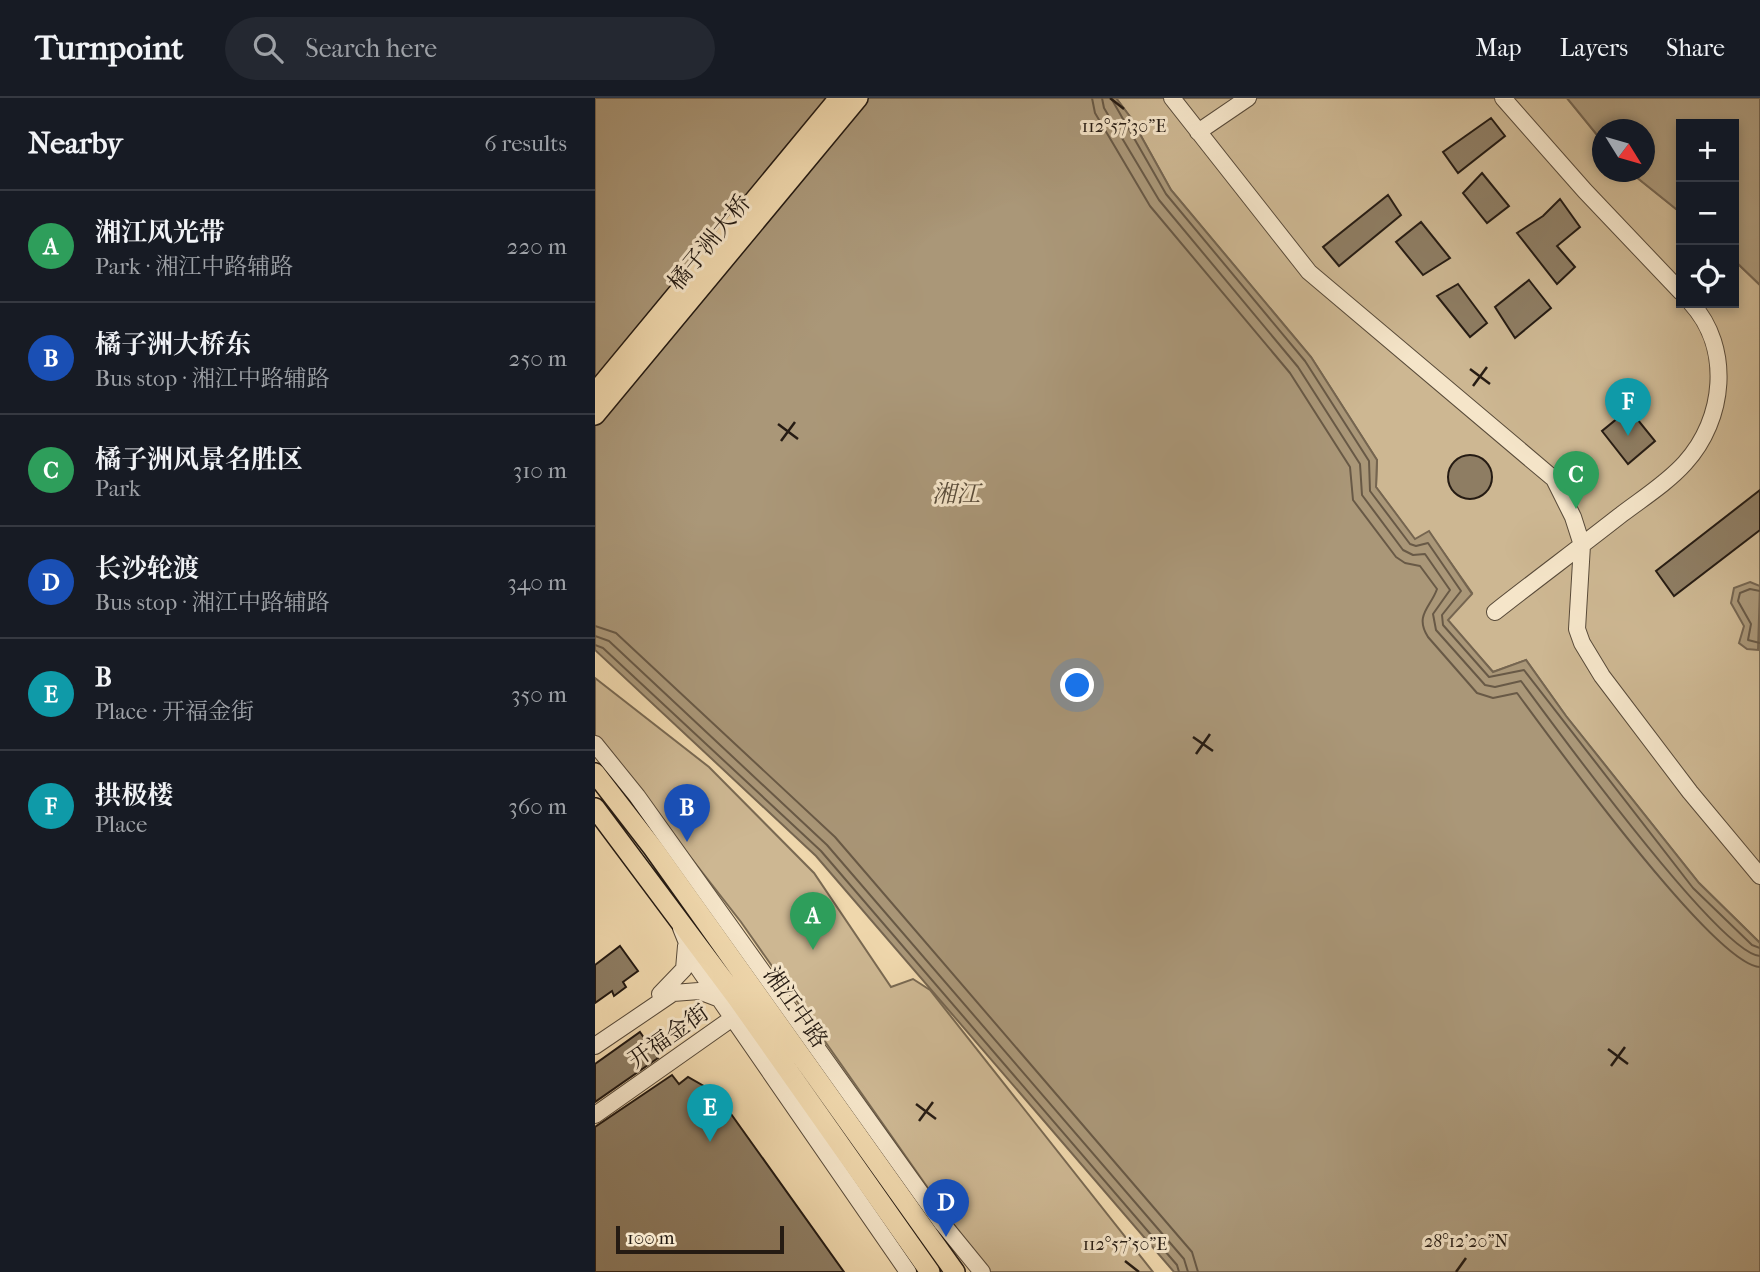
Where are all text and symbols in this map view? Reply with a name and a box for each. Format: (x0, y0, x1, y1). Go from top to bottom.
search box (225, 17, 715, 80)
text: Turnpoint (35, 29, 183, 68)
icon: search (249, 29, 287, 67)
text: Search here (305, 33, 437, 64)
text: Map (1476, 34, 1522, 62)
text: Layers (1560, 34, 1628, 62)
text: Share (1666, 34, 1725, 62)
text: 112°57'30"E (1082, 116, 1166, 137)
north arrow (1592, 119, 1655, 182)
map controls (1676, 119, 1739, 308)
button: + (1676, 119, 1739, 182)
text: Nearby (28, 126, 123, 161)
text: 6 results (484, 130, 567, 157)
button: − (1676, 182, 1739, 245)
street label: 橘子洲大桥 (663, 189, 756, 295)
text: 湘江风光带 (95, 217, 225, 248)
text: A (44, 233, 58, 260)
text: 220 m (507, 233, 567, 260)
button: locate (1676, 245, 1739, 308)
text: Park · 湘江中路辅路 (95, 253, 293, 280)
text: 橘子洲大桥东 (95, 329, 251, 360)
text: B (44, 345, 58, 372)
text: 250 m (509, 345, 567, 372)
text: Bus stop · 湘江中路辅路 (95, 365, 330, 392)
pin: F (1605, 378, 1651, 436)
text: 橘子洲风景名胜区 (95, 444, 303, 475)
pin: C (1553, 451, 1599, 509)
text: C (43, 457, 59, 484)
text: 310 m (513, 457, 567, 484)
text: Park (95, 475, 141, 502)
water label: 湘江 (932, 480, 983, 508)
text: 长沙轮渡 (95, 553, 199, 584)
text: D (42, 569, 60, 596)
text: 340 m (507, 569, 567, 596)
text: Bus stop · 湘江中路辅路 (95, 589, 330, 616)
text: B (95, 662, 112, 693)
your location (1060, 668, 1094, 702)
text: E (44, 681, 58, 708)
text: 350 m (511, 681, 567, 708)
text: Place · 开福金街 (95, 698, 254, 725)
text: 拱极楼 (95, 780, 173, 811)
pin: B (664, 784, 710, 842)
text: F (45, 793, 57, 820)
text: 360 m (508, 793, 567, 820)
text: Place (95, 811, 147, 838)
pin: A (790, 892, 836, 950)
street label: 湘江中路 (758, 962, 833, 1053)
street label: 开福金街 (623, 999, 714, 1074)
pin: E (687, 1084, 733, 1142)
pin: D (923, 1179, 969, 1237)
scale bar (616, 1223, 784, 1255)
text: 100 m (627, 1227, 675, 1249)
text: 28°12'20"N (1424, 1231, 1508, 1252)
text: 112°57'50"E (1083, 1234, 1167, 1255)

